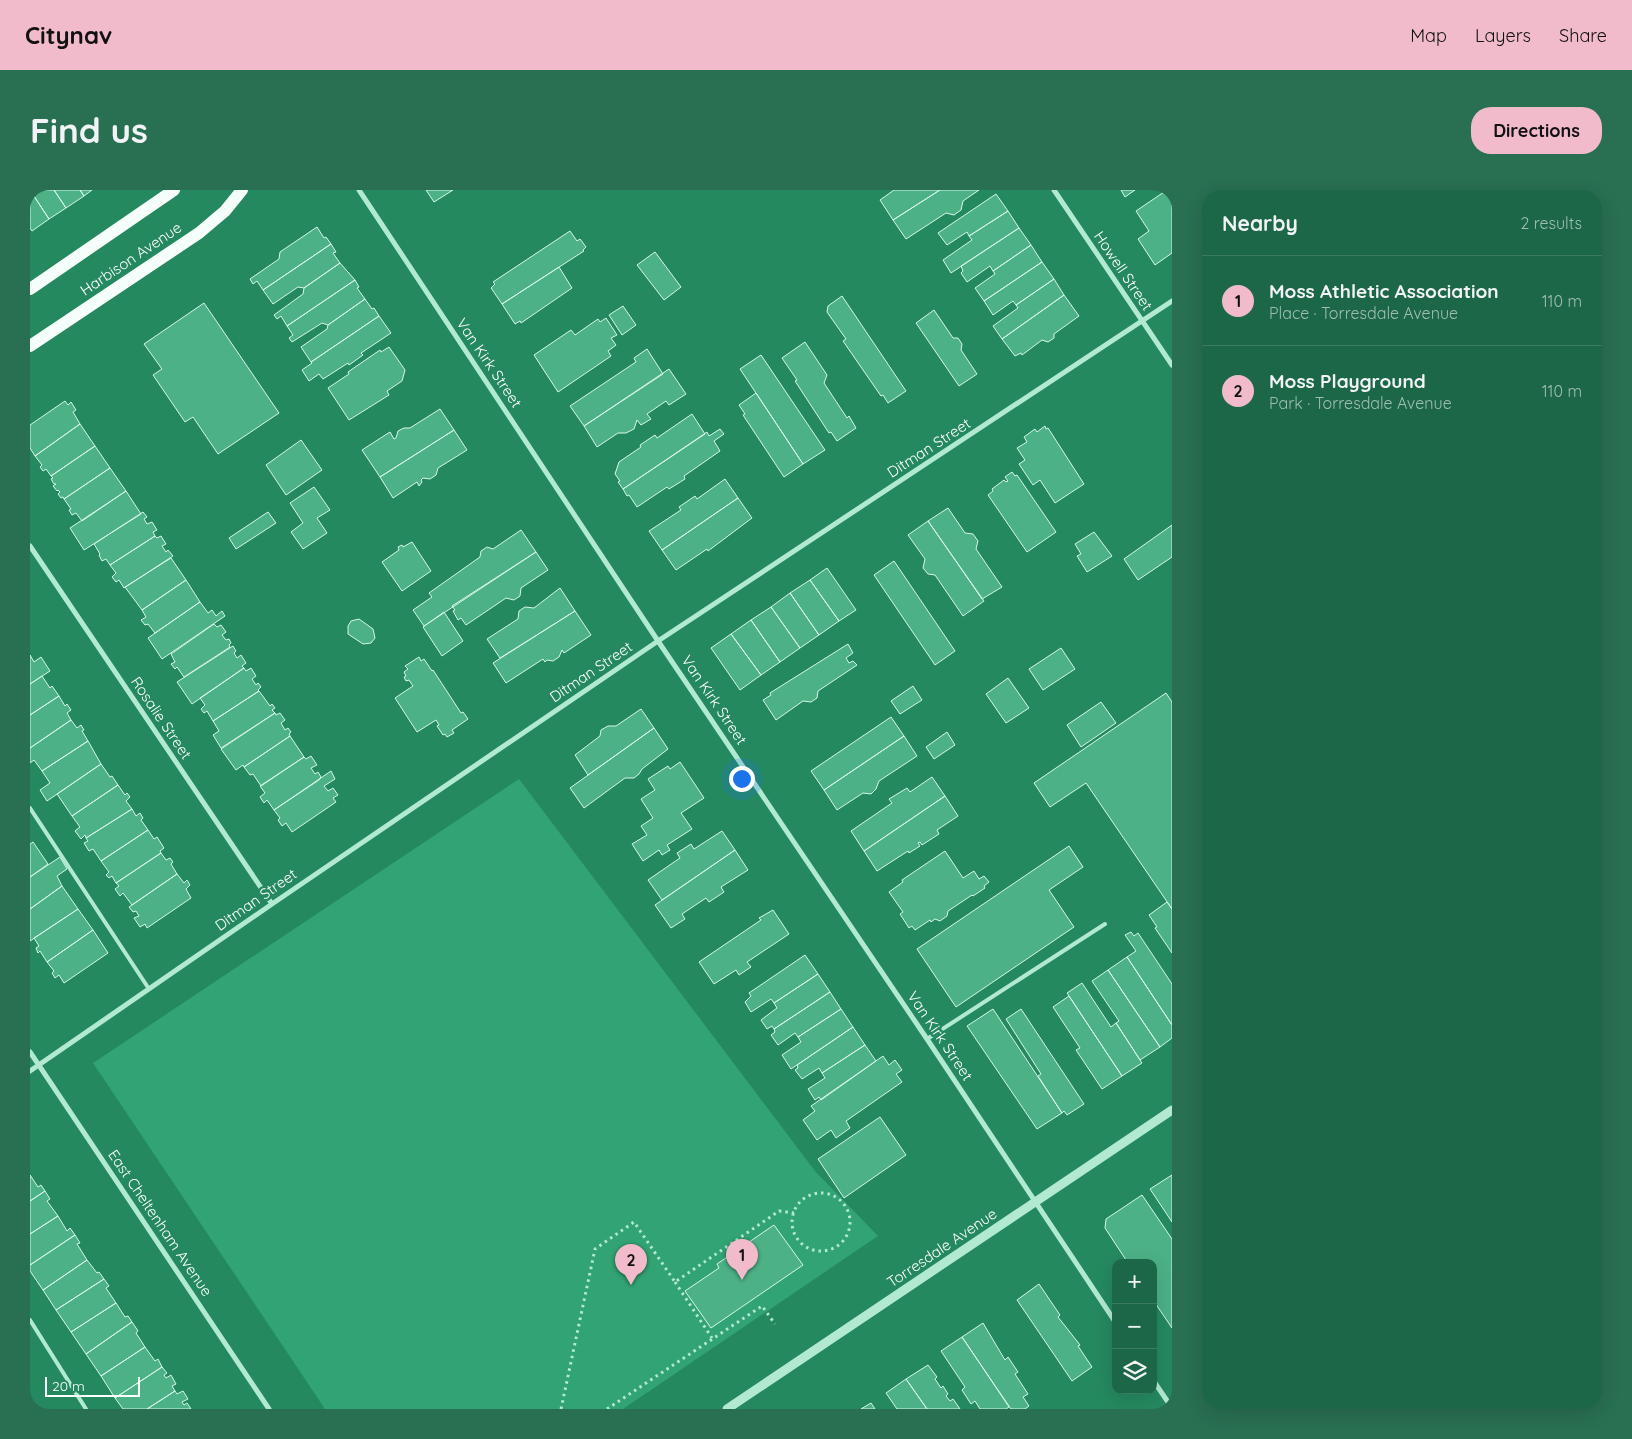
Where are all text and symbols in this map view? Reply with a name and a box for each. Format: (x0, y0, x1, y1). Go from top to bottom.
text: Citynav (25, 20, 112, 50)
text: Map (1410, 24, 1447, 47)
text: Layers (1475, 24, 1531, 47)
text: Share (1559, 24, 1607, 47)
button: Directions (1471, 107, 1602, 154)
text: Find us (30, 108, 148, 152)
text: Nearby (1222, 210, 1298, 236)
text: 2 results (1520, 213, 1582, 233)
street label: Harbison Avenue (76, 218, 185, 299)
street label: Howell Street (1090, 227, 1157, 314)
text: Moss Athletic Association (1269, 279, 1499, 303)
text: 1 (1235, 291, 1241, 311)
text: 110 m (1542, 291, 1582, 311)
text: Place · Torresdale Avenue (1269, 303, 1458, 323)
street label: Van Kirk Street (452, 314, 526, 411)
text: Moss Playground (1269, 369, 1426, 393)
text: 2 (1233, 381, 1243, 401)
text: 110 m (1542, 381, 1582, 401)
text: Park · Torresdale Avenue (1269, 393, 1452, 413)
street label: Ditman Street (883, 414, 974, 482)
street label: Ditman Street (546, 637, 636, 706)
street label: Van Kirk Street (677, 651, 751, 748)
street label: Rosalie Street (127, 673, 196, 763)
your location (729, 766, 755, 792)
street label: Ditman Street (211, 864, 300, 935)
street label: Van Kirk Street (903, 987, 977, 1084)
street label: East Cheltenham Avenue (104, 1146, 217, 1300)
street label: Torresdale Avenue (883, 1204, 1000, 1291)
pin: 1 (726, 1239, 758, 1280)
pin: 2 (615, 1244, 647, 1285)
map controls (1112, 1259, 1157, 1394)
button: + (1112, 1259, 1157, 1304)
button: − (1112, 1304, 1157, 1349)
button: layers (1112, 1349, 1157, 1394)
scale bar (45, 1374, 140, 1397)
text: 20 m (52, 1377, 85, 1395)

